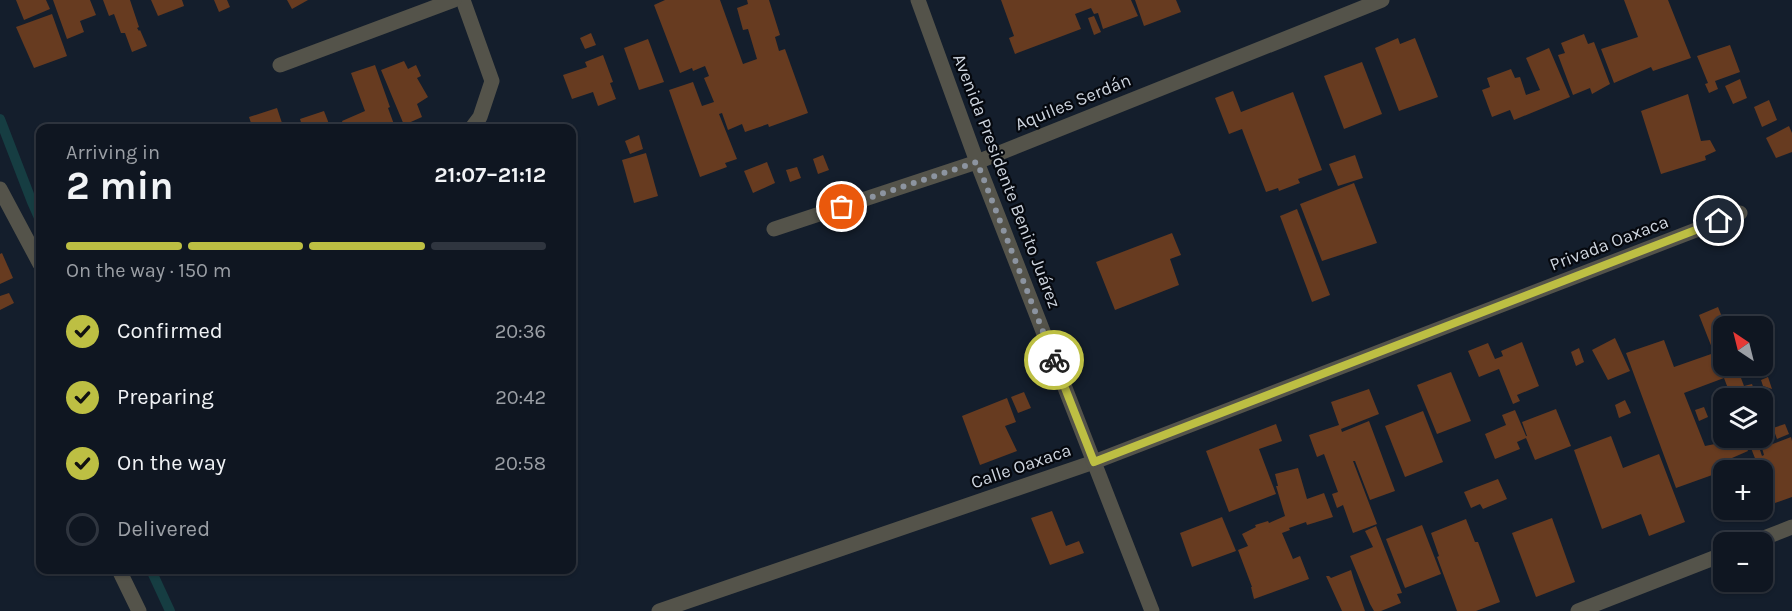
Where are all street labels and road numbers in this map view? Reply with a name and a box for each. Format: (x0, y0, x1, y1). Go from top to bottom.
street label: Avenida Presidente Benito Juárez (948, 51, 1066, 311)
street label: Aquiles Serdán (1012, 69, 1134, 135)
street label: Privada Oaxaca (1546, 210, 1672, 276)
street label: Calle Oaxaca (968, 439, 1074, 493)

